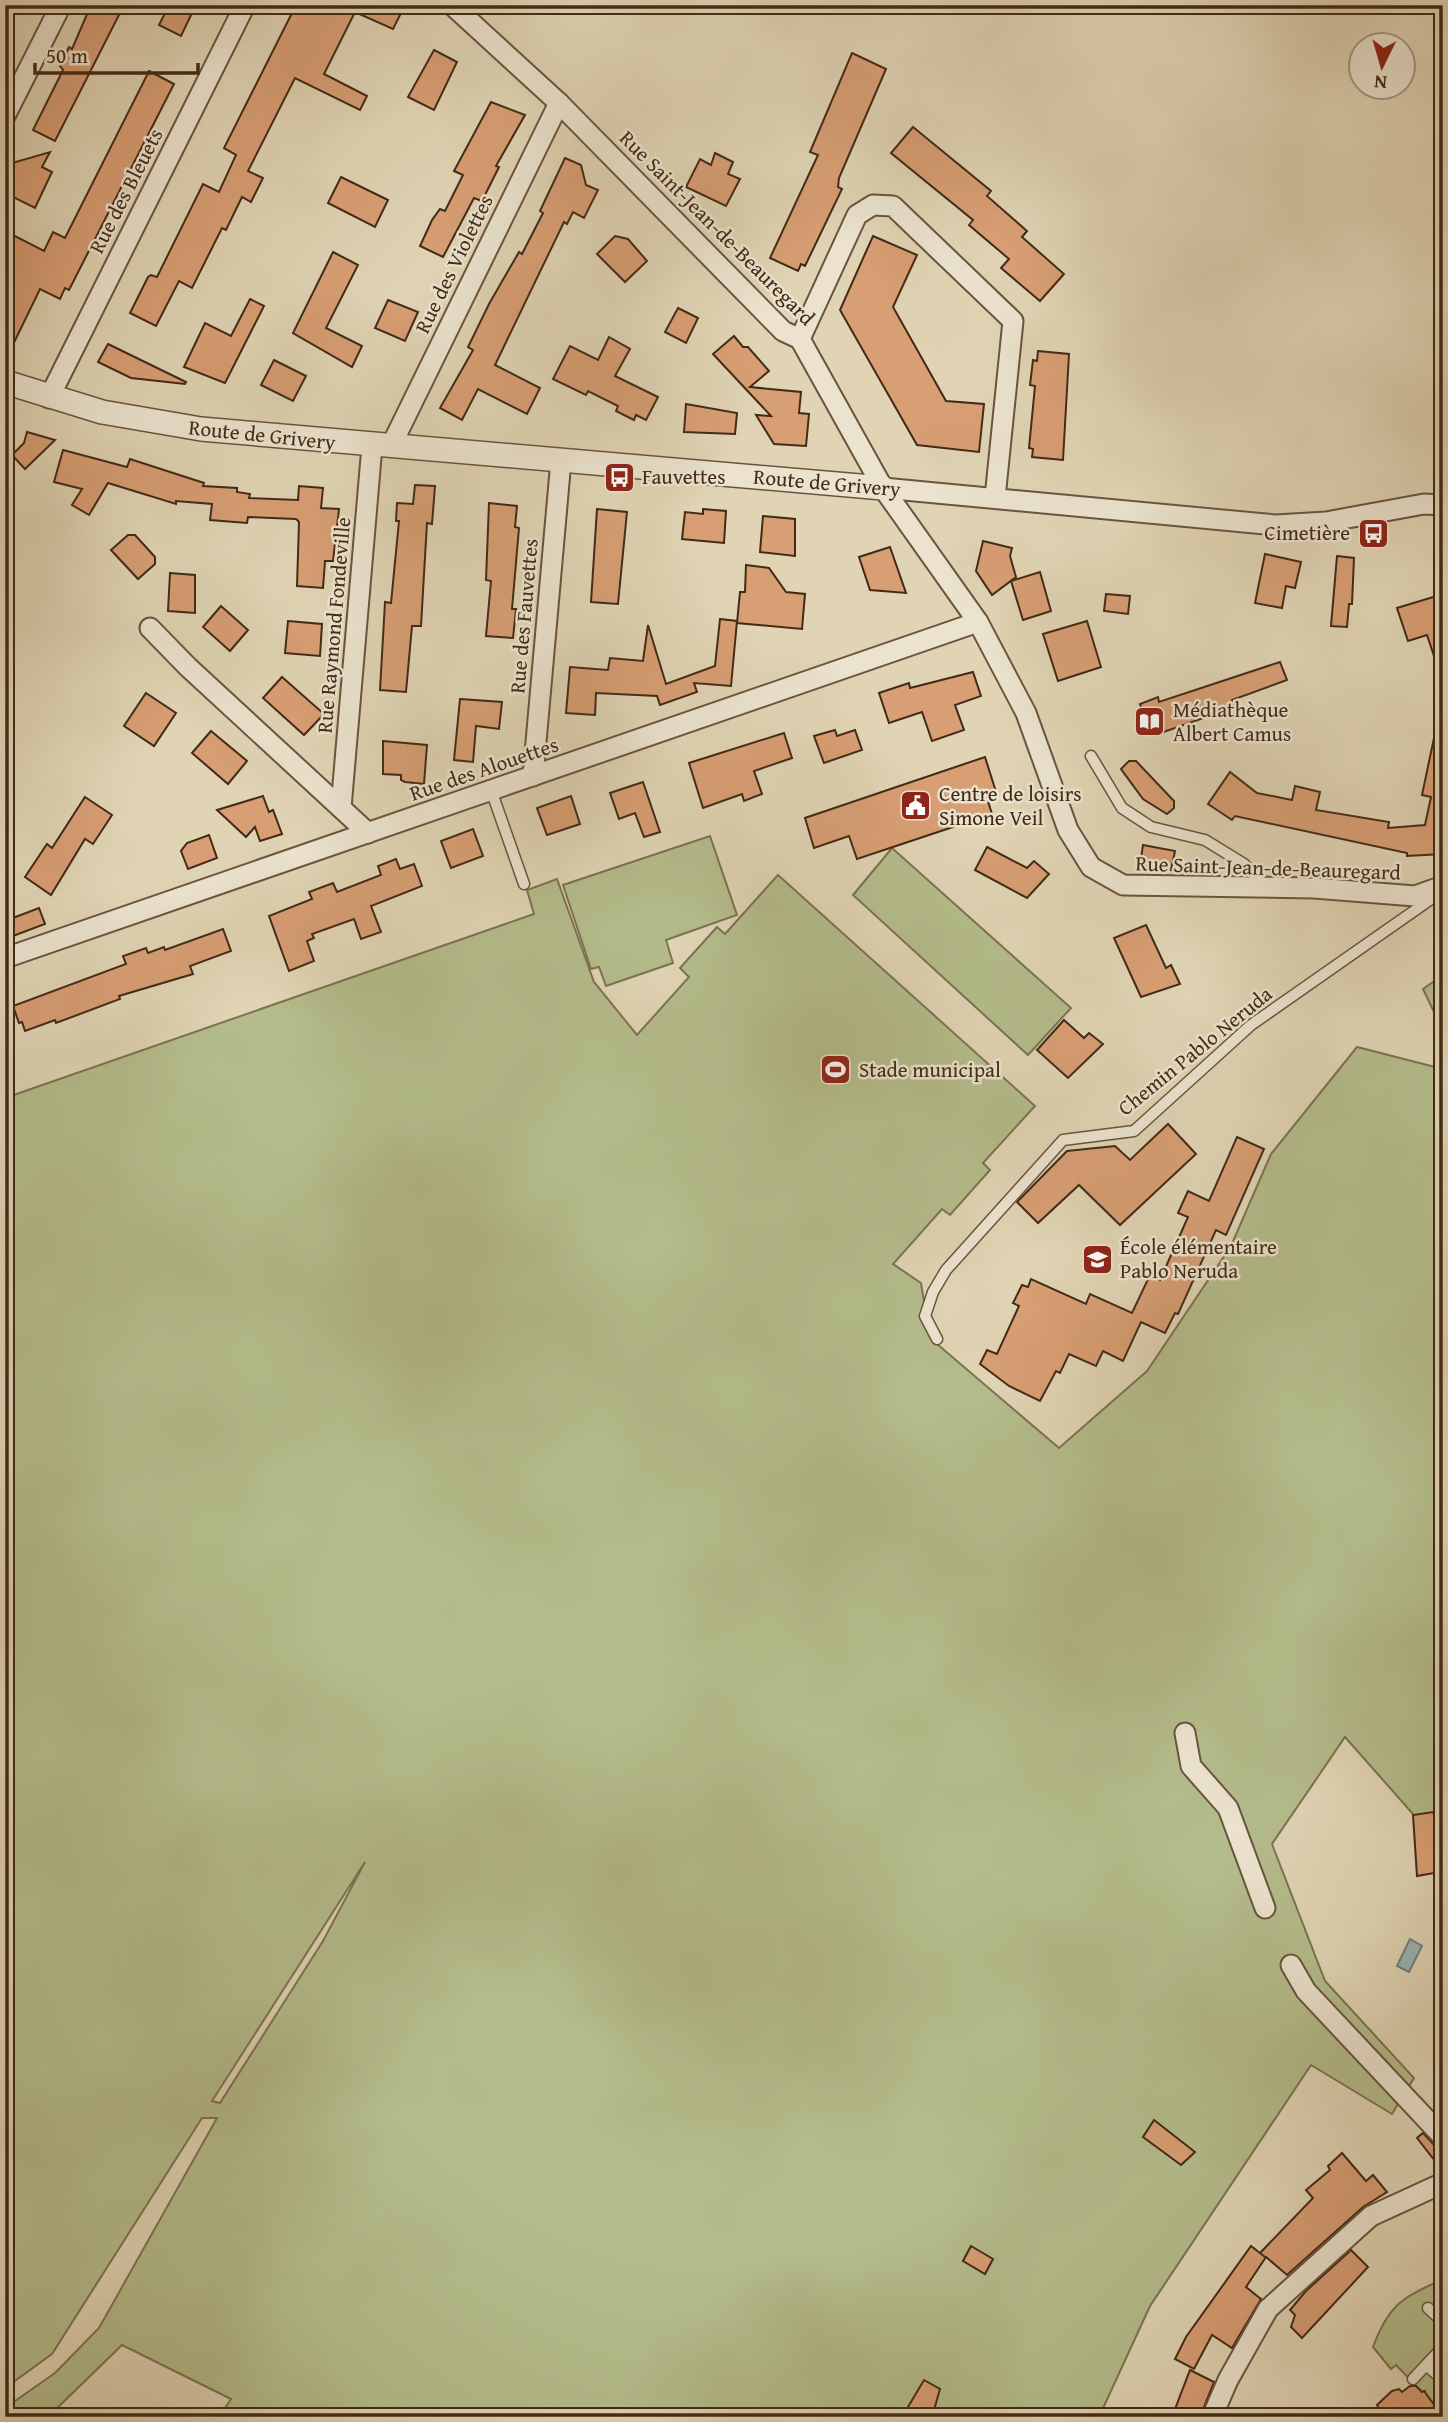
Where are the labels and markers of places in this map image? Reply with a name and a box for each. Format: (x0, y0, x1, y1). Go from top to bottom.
bus stop icon: Fauvettes (602, 460, 636, 494)
place label: Fauvettes (642, 461, 726, 492)
bus stop icon: Cimetière (1356, 516, 1390, 550)
place label: Cimetière (1264, 517, 1350, 548)
place label: Médiathèque Albert Camus (1173, 694, 1291, 749)
library icon: Médiathèque Albert Camus (1133, 705, 1167, 739)
place label: Centre de loisirs Simone Veil (939, 778, 1082, 833)
public building icon: Centre de loisirs Simone Veil (899, 789, 933, 823)
sports icon: Stade municipal (819, 1053, 853, 1087)
place label: Stade municipal (859, 1054, 1001, 1085)
place label: École élémentaire Pablo Neruda (1120, 1231, 1277, 1286)
school or university icon: École élémentaire Pablo Neruda (1080, 1242, 1114, 1276)

